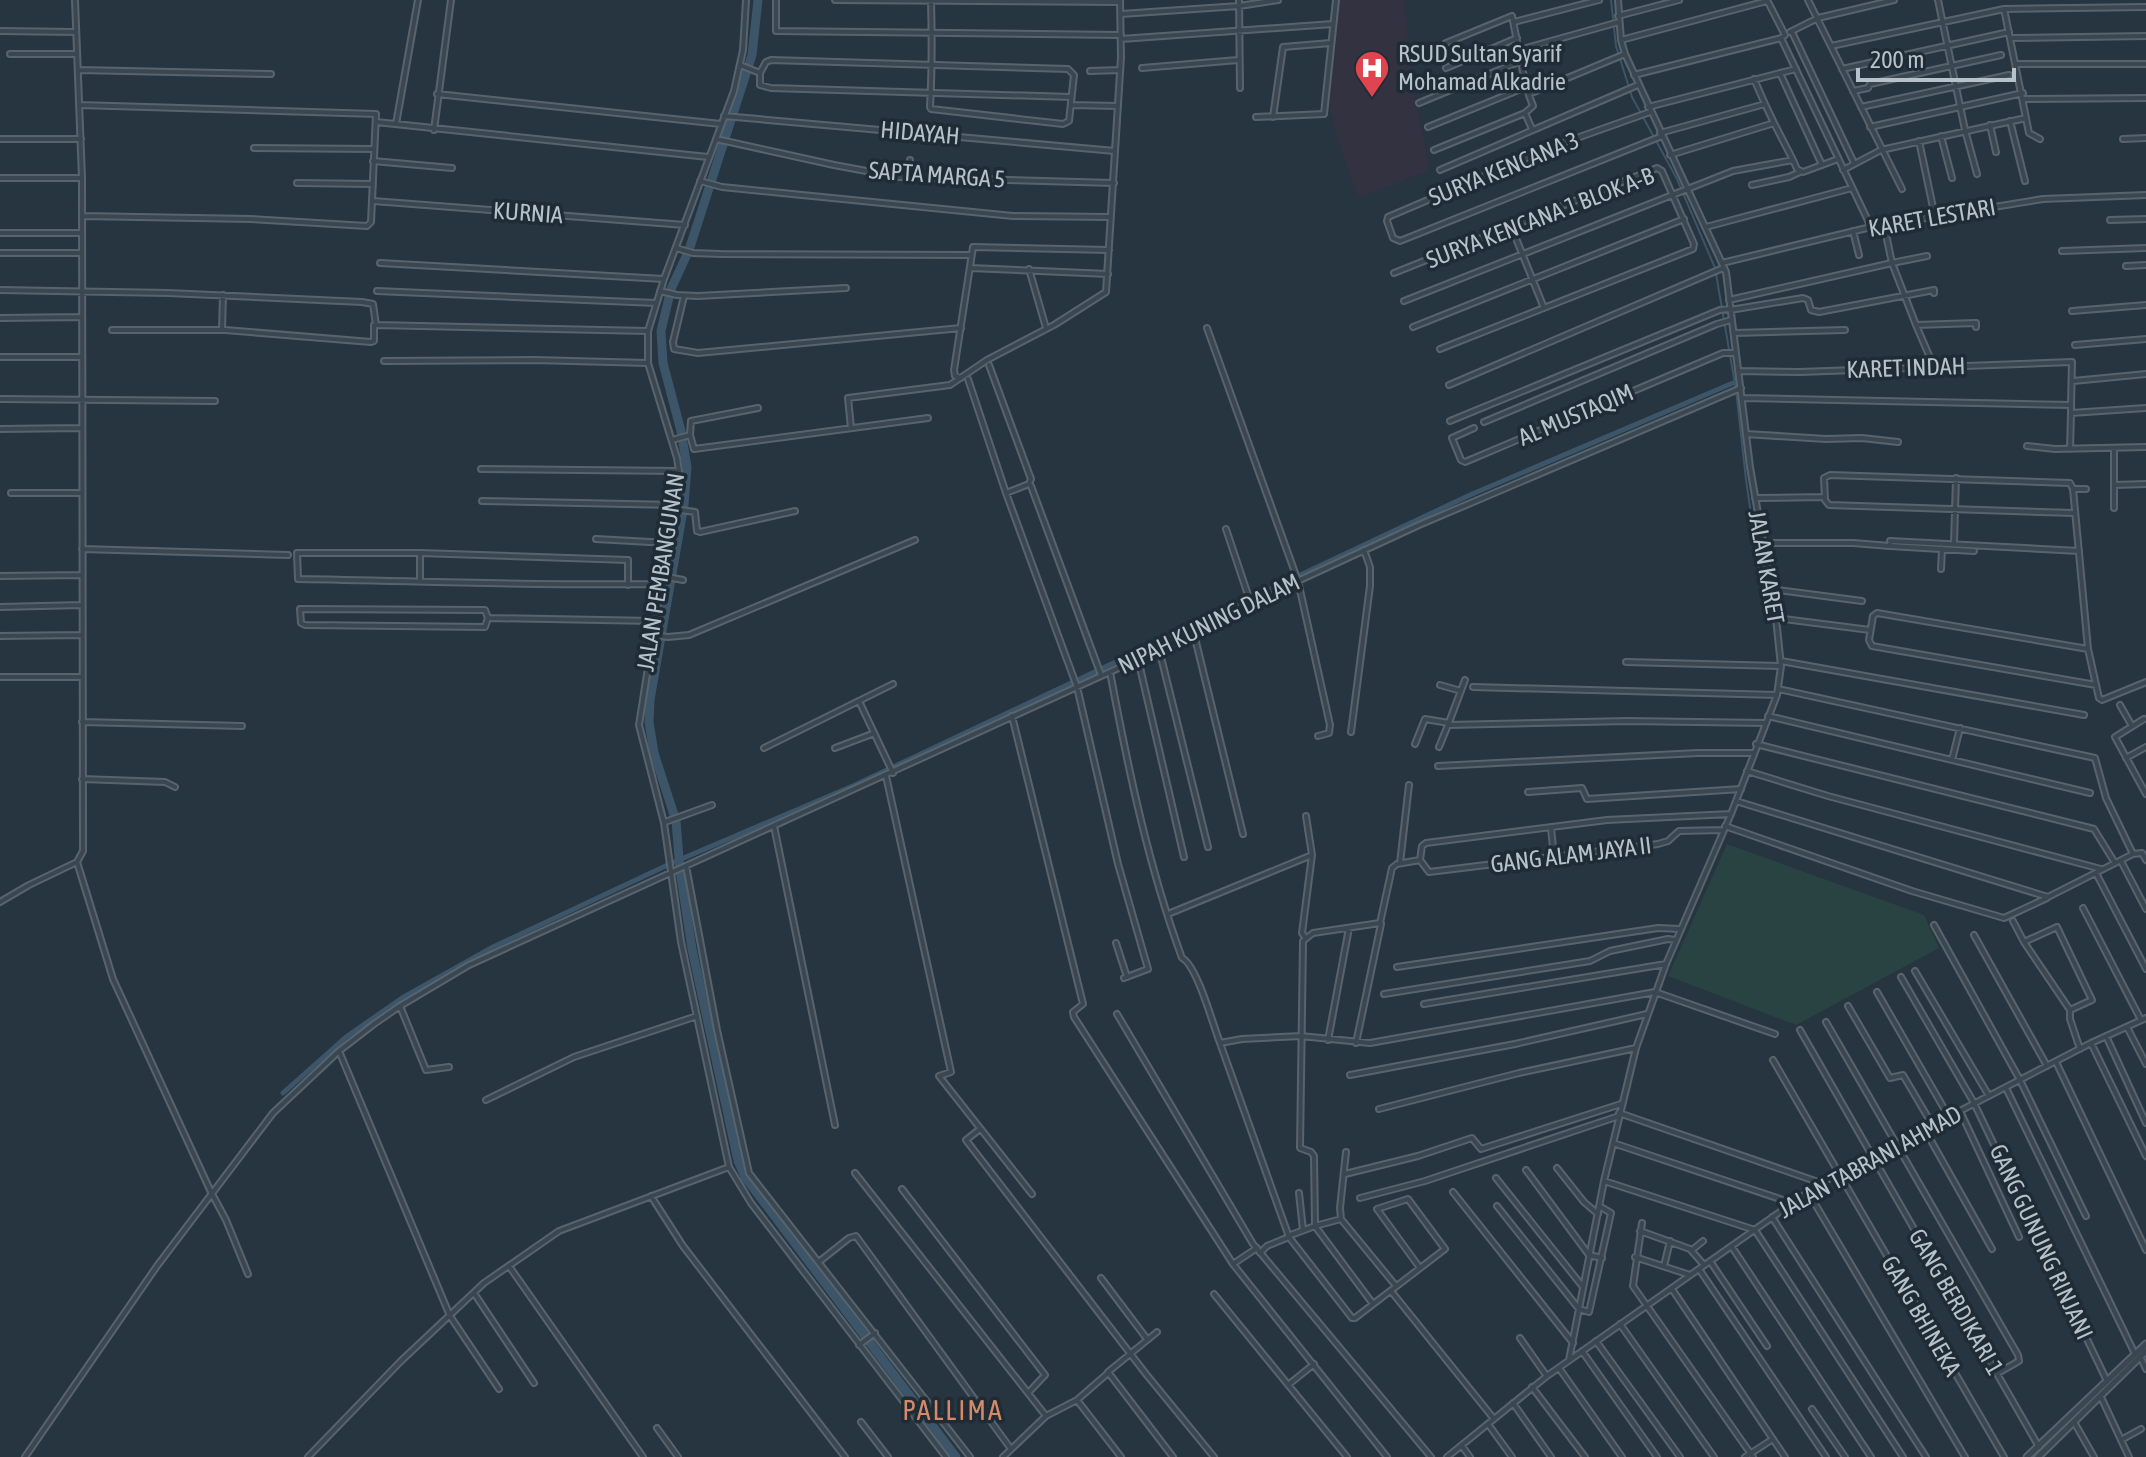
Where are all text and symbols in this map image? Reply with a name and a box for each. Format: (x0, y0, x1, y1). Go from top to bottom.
scale bar (1858, 32, 2014, 82)
place label: RSUD Sultan Syarif Mohamad Alkadrie (1398, 40, 1566, 95)
text: 200 m (1870, 46, 1924, 73)
hospital icon: RSUD Sultan Syarif Mohamad Alkadrie (1353, 49, 1391, 99)
street label: HIDAYAH (879, 116, 961, 149)
street label: SURYA KENCANA 3 (1425, 126, 1583, 211)
street label: SAPTA MARGA 5 (868, 156, 1006, 193)
street label: SURYA KENCANA 1 BLOK A-B (1422, 161, 1658, 273)
street label: KARET LESTARI (1866, 193, 1998, 242)
street label: KURNIA (492, 197, 564, 228)
street label: KARET INDAH (1846, 352, 1966, 383)
street label: AL MUSTAQIM (1514, 378, 1637, 451)
street label: JALAN PEMBANGUNAN (632, 471, 690, 673)
street label: JALAN KARET (1743, 508, 1790, 626)
street label: NIPAH KUNING DALAM (1114, 568, 1304, 679)
street label: GANG ALAM JAYA II (1489, 831, 1653, 878)
street label: JALAN TABRANI AHMAD (1774, 1100, 1966, 1223)
street label: GANG GUNUNG RINJANI (1984, 1140, 2098, 1344)
street label: GANG BERDIKARI 1 (1904, 1224, 2009, 1380)
street label: GANG BHINEKA (1876, 1251, 1967, 1381)
district label: PALLIMA (902, 1394, 1004, 1426)

